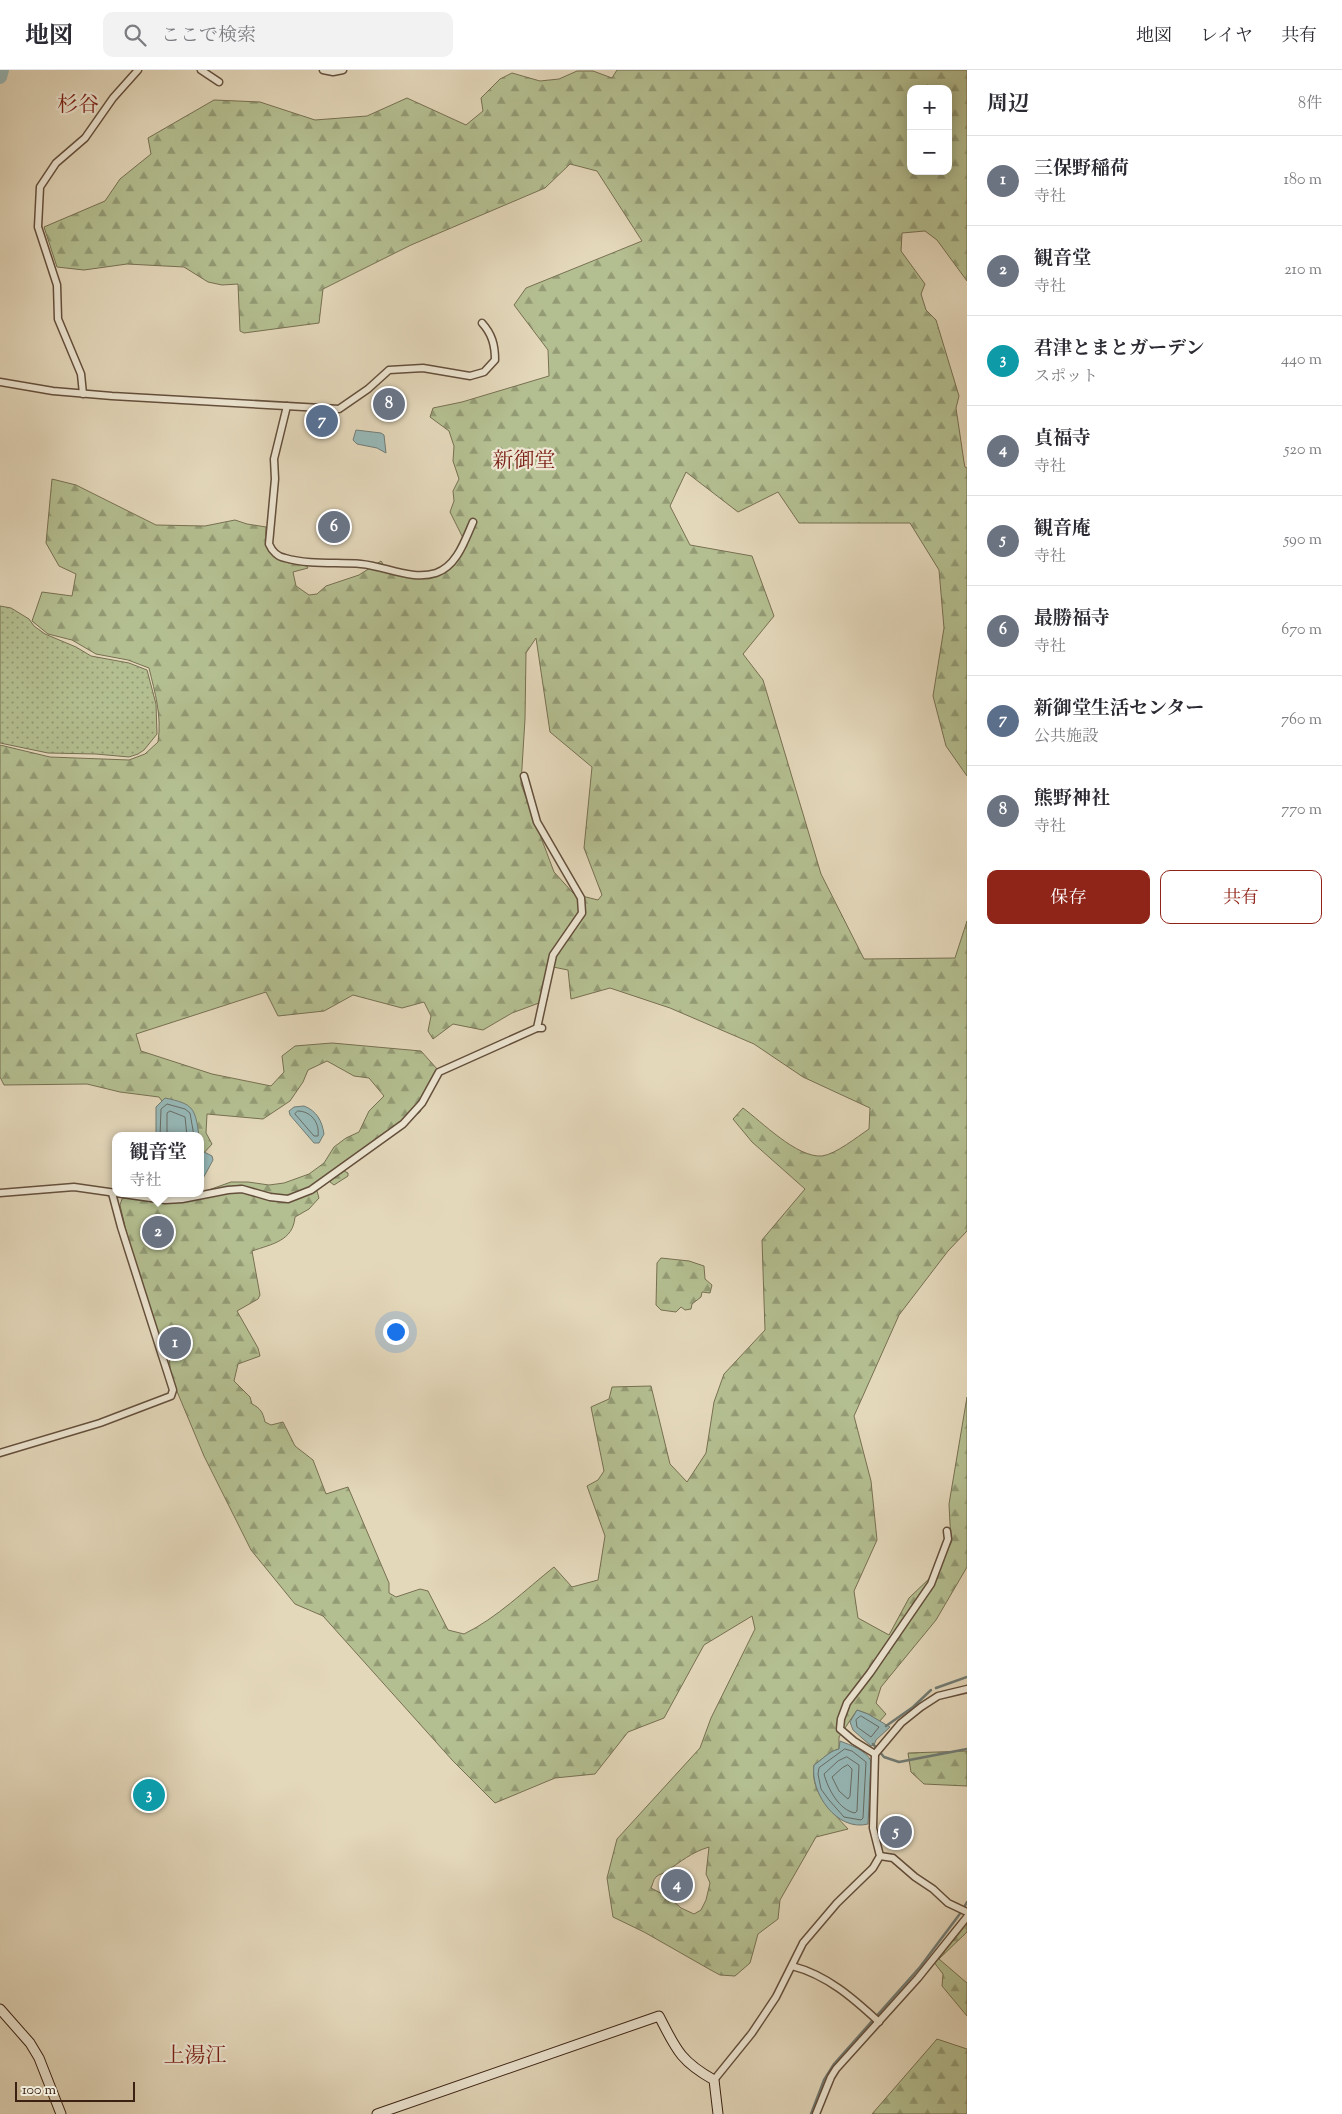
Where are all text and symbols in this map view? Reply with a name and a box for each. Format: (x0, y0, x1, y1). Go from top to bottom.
search box (103, 12, 453, 57)
text: 地図 (25, 20, 73, 54)
icon: search (121, 21, 149, 49)
text: ここで検索 (161, 23, 256, 50)
text: 地図 (1136, 24, 1172, 50)
text: レイヤ (1200, 24, 1253, 50)
text: 共有 (1281, 24, 1317, 50)
map controls (907, 85, 952, 175)
button: + (907, 85, 952, 130)
text: 周辺 (987, 90, 1029, 120)
district label: 杉谷 (57, 91, 99, 121)
text: 8件 (1298, 93, 1322, 116)
button: − (907, 130, 952, 175)
text: 三保野稲荷 (1034, 156, 1129, 183)
text: 1 (1000, 169, 1006, 192)
text: 180 m (1283, 169, 1322, 192)
text: 寺社 (1034, 186, 1066, 209)
text: 観音堂 (1034, 246, 1091, 273)
text: 2 (999, 259, 1007, 282)
text: 210 m (1284, 259, 1322, 282)
text: 寺社 (1034, 276, 1066, 299)
text: 君津とまとガーデン (1034, 336, 1205, 363)
text: 3 (1000, 349, 1006, 372)
text: 440 m (1281, 349, 1322, 372)
text: スポット (1034, 366, 1098, 389)
pin: 8 (373, 385, 405, 423)
pin: 7 (306, 402, 338, 440)
text: 貞福寺 (1034, 426, 1091, 453)
text: 4 (999, 439, 1007, 462)
text: 520 m (1284, 439, 1322, 462)
district label: 新御堂 (493, 447, 556, 477)
text: 寺社 (1034, 456, 1066, 479)
pin: 6 (318, 508, 350, 546)
text: 観音庵 (1034, 516, 1091, 543)
text: 5 (1000, 529, 1006, 552)
text: 590 m (1284, 529, 1322, 552)
text: 寺社 (1034, 546, 1066, 569)
text: 最勝福寺 (1034, 606, 1110, 633)
text: 6 (999, 619, 1007, 642)
text: 670 m (1281, 619, 1322, 642)
text: 寺社 (1034, 636, 1066, 659)
text: 新御堂生活センター (1034, 696, 1204, 723)
text: 7 (999, 709, 1007, 732)
text: 760 m (1281, 709, 1322, 732)
text: 公共施設 (1034, 726, 1098, 749)
text: 熊野神社 (1034, 786, 1110, 813)
text: 8 (999, 799, 1007, 822)
text: 770 m (1281, 799, 1322, 822)
text: 寺社 (1034, 816, 1066, 839)
button: 保存 (987, 870, 1150, 924)
button: 共有 (1160, 870, 1322, 924)
popup (112, 1132, 204, 1197)
text: 観音堂 (129, 1140, 187, 1167)
text: 寺社 (129, 1170, 162, 1193)
pin: 2 (142, 1213, 174, 1251)
your location (383, 1319, 409, 1345)
pin: 1 (159, 1324, 191, 1362)
pin: 3 (133, 1776, 165, 1814)
pin: 5 (880, 1813, 912, 1851)
pin: 4 (661, 1866, 693, 1904)
district label: 上湯江 (164, 2042, 227, 2072)
scale bar (15, 2079, 135, 2102)
text: 100 m (22, 2081, 56, 2101)

